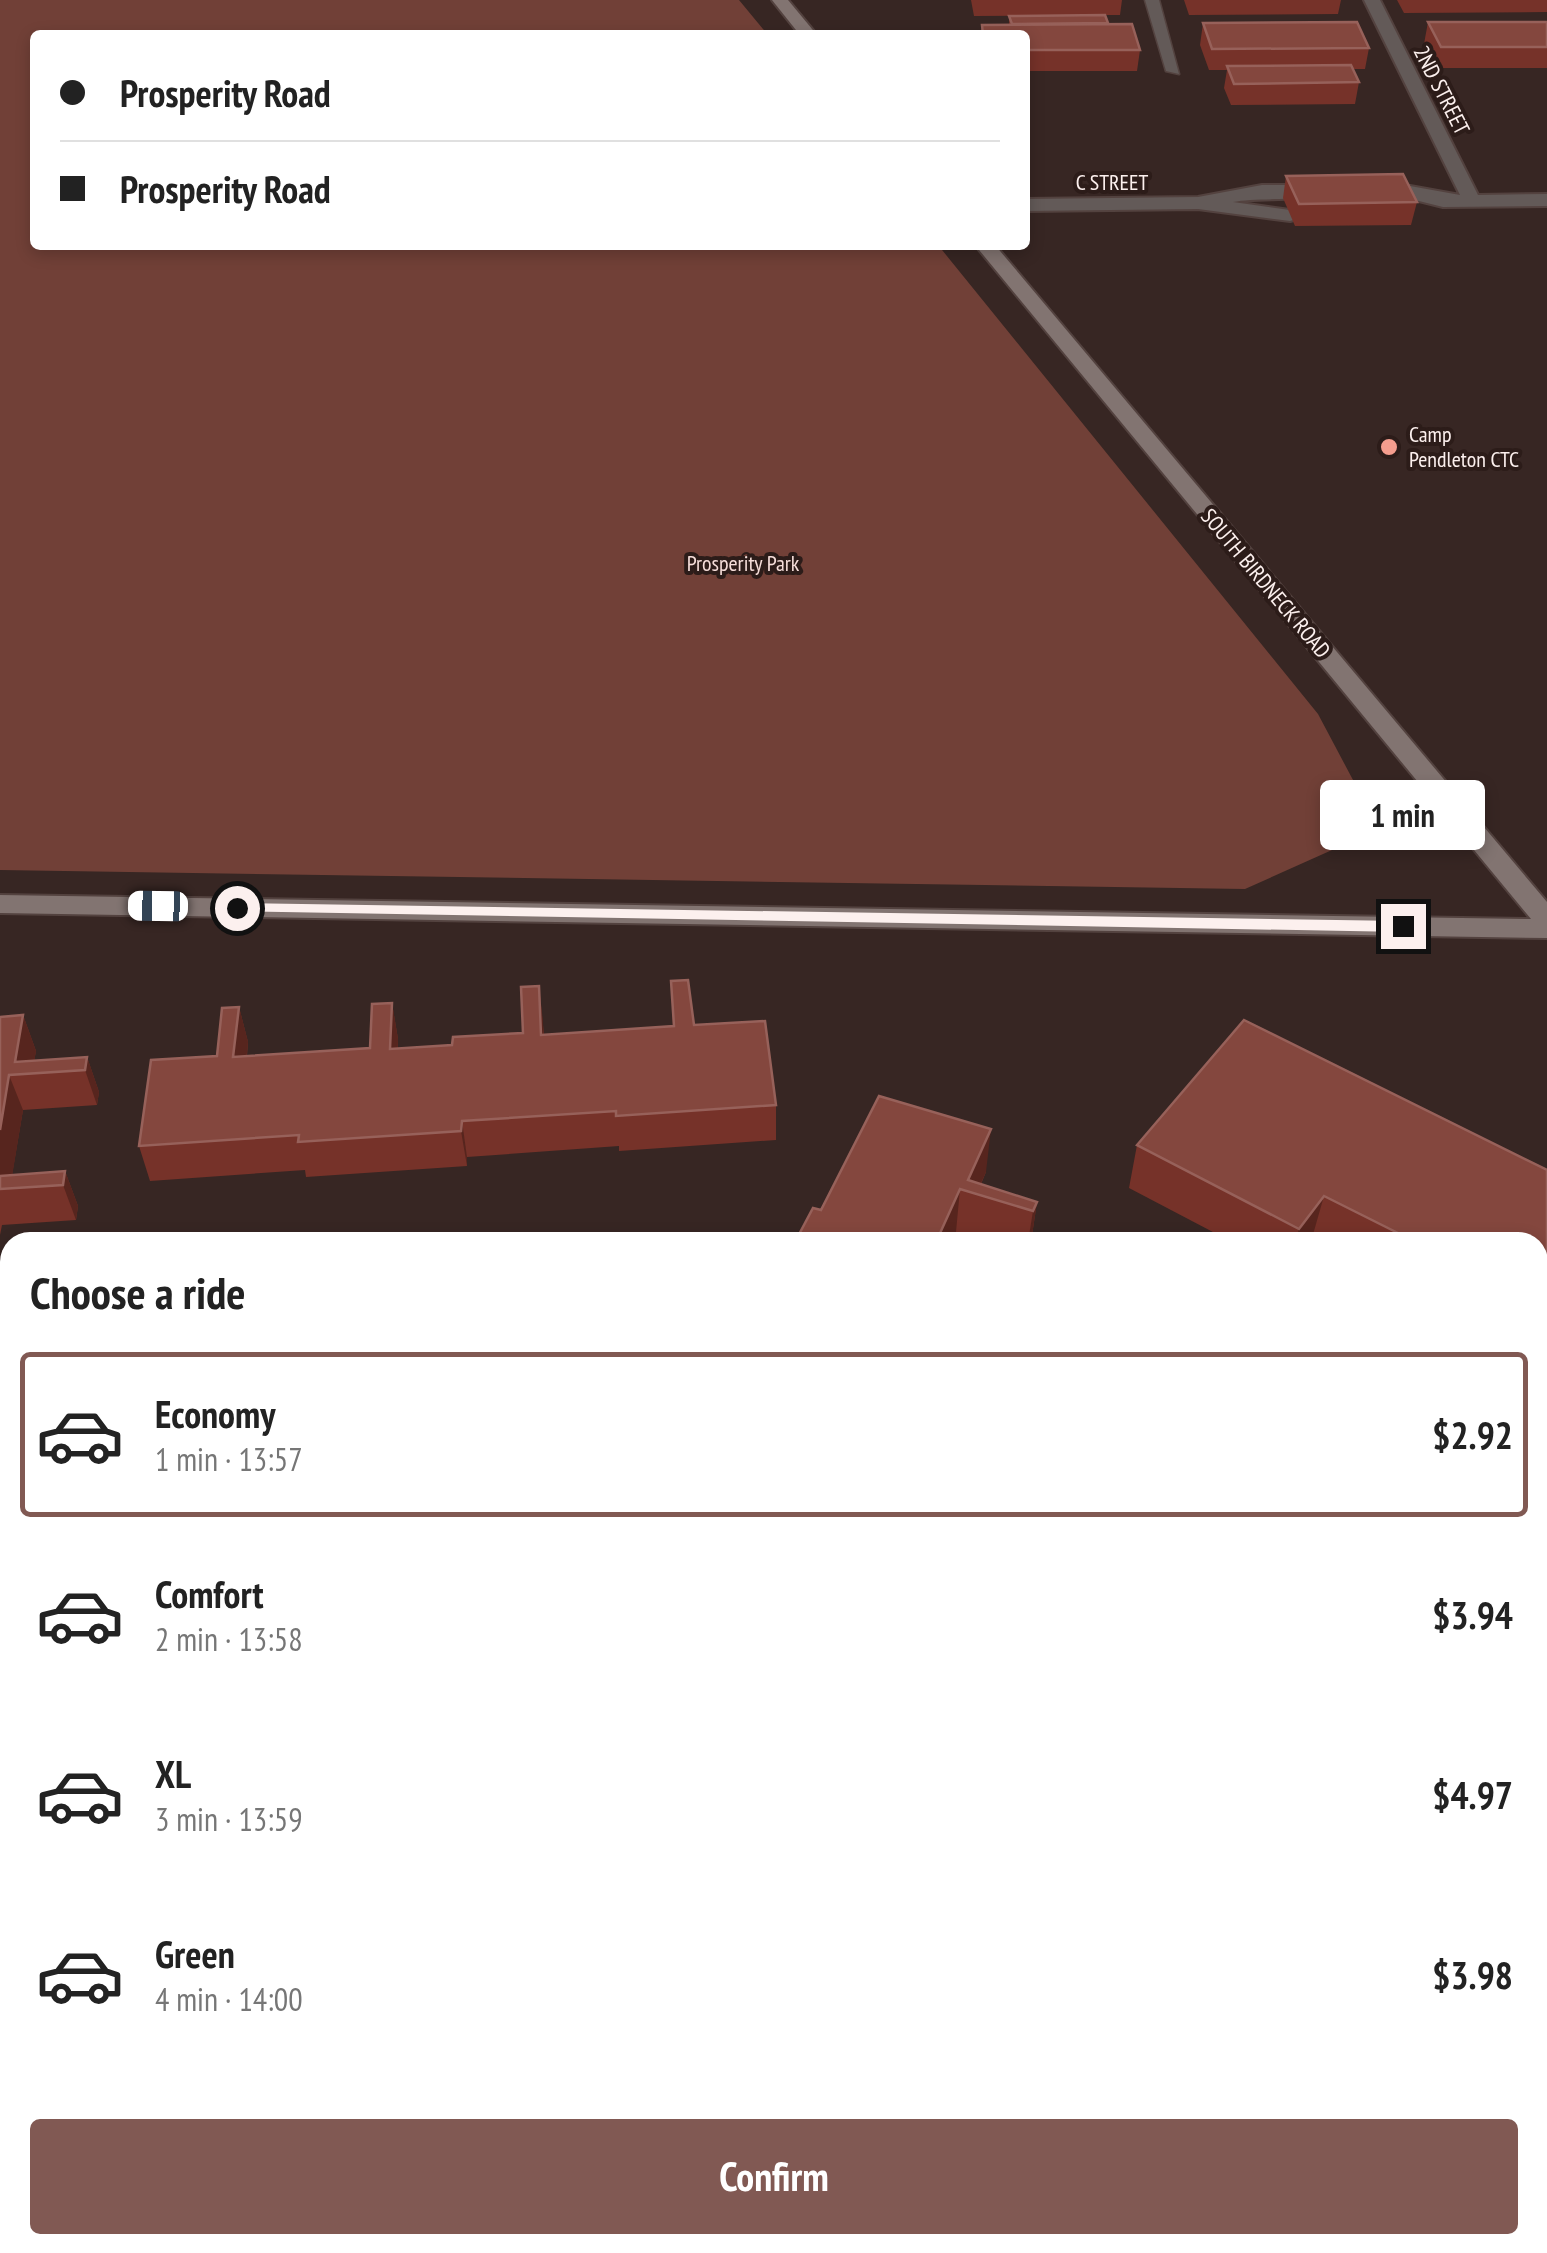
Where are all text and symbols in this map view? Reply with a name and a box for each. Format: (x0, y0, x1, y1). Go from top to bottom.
street label: 2ND STREET (1408, 41, 1476, 139)
text: Prosperity Road (120, 68, 331, 117)
text: Prosperity Road (120, 164, 331, 213)
street label: C STREET (1076, 168, 1148, 196)
place label: Camp Pendleton CTC (1409, 420, 1519, 473)
marker: Camp Pendleton CTC (1378, 436, 1400, 458)
street label: SOUTH BIRDNECK ROAD (1195, 502, 1337, 664)
park label: Prosperity Park (687, 549, 800, 577)
callout: 1 min (1320, 781, 1486, 851)
text: 1 min (1370, 794, 1435, 836)
route start (215, 886, 260, 931)
car (128, 890, 188, 922)
route end (1381, 904, 1426, 949)
text: Choose a ride (30, 1263, 245, 1321)
text: Economy (155, 1389, 275, 1438)
icon: car (35, 1390, 125, 1480)
text: $2.92 (1432, 1410, 1513, 1459)
text: 1 min · 13:57 (155, 1438, 303, 1480)
text: Comfort (155, 1569, 264, 1618)
icon: car (35, 1570, 125, 1660)
text: $3.94 (1432, 1590, 1513, 1639)
text: 2 min · 13:58 (155, 1618, 303, 1660)
text: XL (155, 1749, 191, 1798)
icon: car (35, 1750, 125, 1840)
text: $4.97 (1432, 1770, 1513, 1819)
text: 3 min · 13:59 (155, 1798, 303, 1840)
text: Green (155, 1929, 235, 1978)
icon: car (35, 1930, 125, 2020)
text: $3.98 (1432, 1950, 1513, 1999)
text: 4 min · 14:00 (155, 1978, 303, 2020)
button: Confirm (30, 2119, 1518, 2234)

